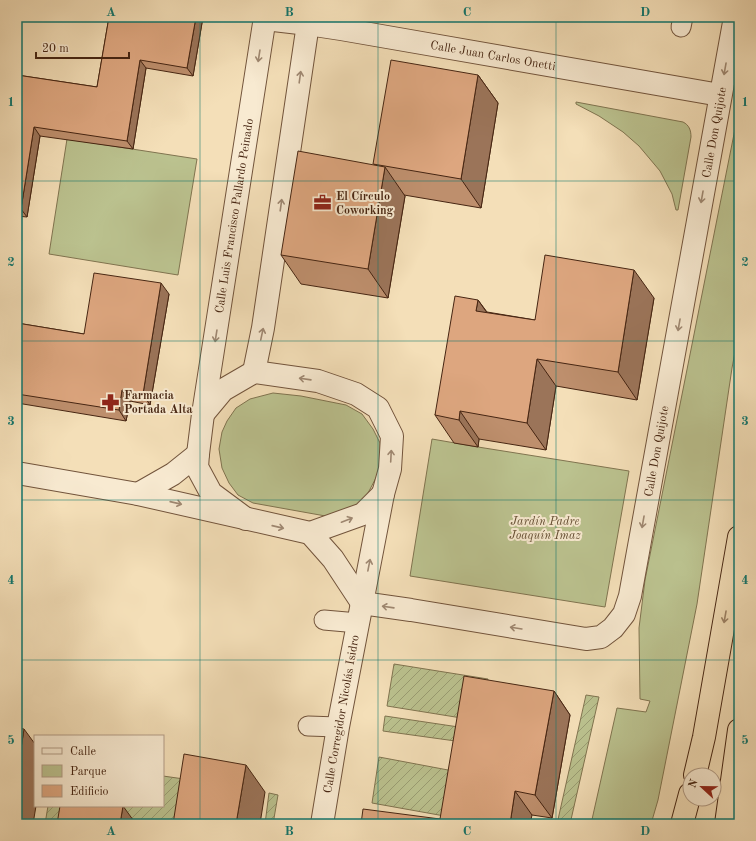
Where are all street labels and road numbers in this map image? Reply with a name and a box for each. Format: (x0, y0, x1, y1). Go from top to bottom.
street label: Calle Juan Carlos Onetti (429, 40, 556, 73)
street label: Calle Don Quijote (701, 86, 729, 179)
street label: Calle Luis Francisco Pallardo Peinado (214, 118, 256, 314)
street label: Calle Don Quijote (643, 404, 671, 498)
street label: Calle Corregidor Nicolás Isidro (322, 634, 362, 794)

